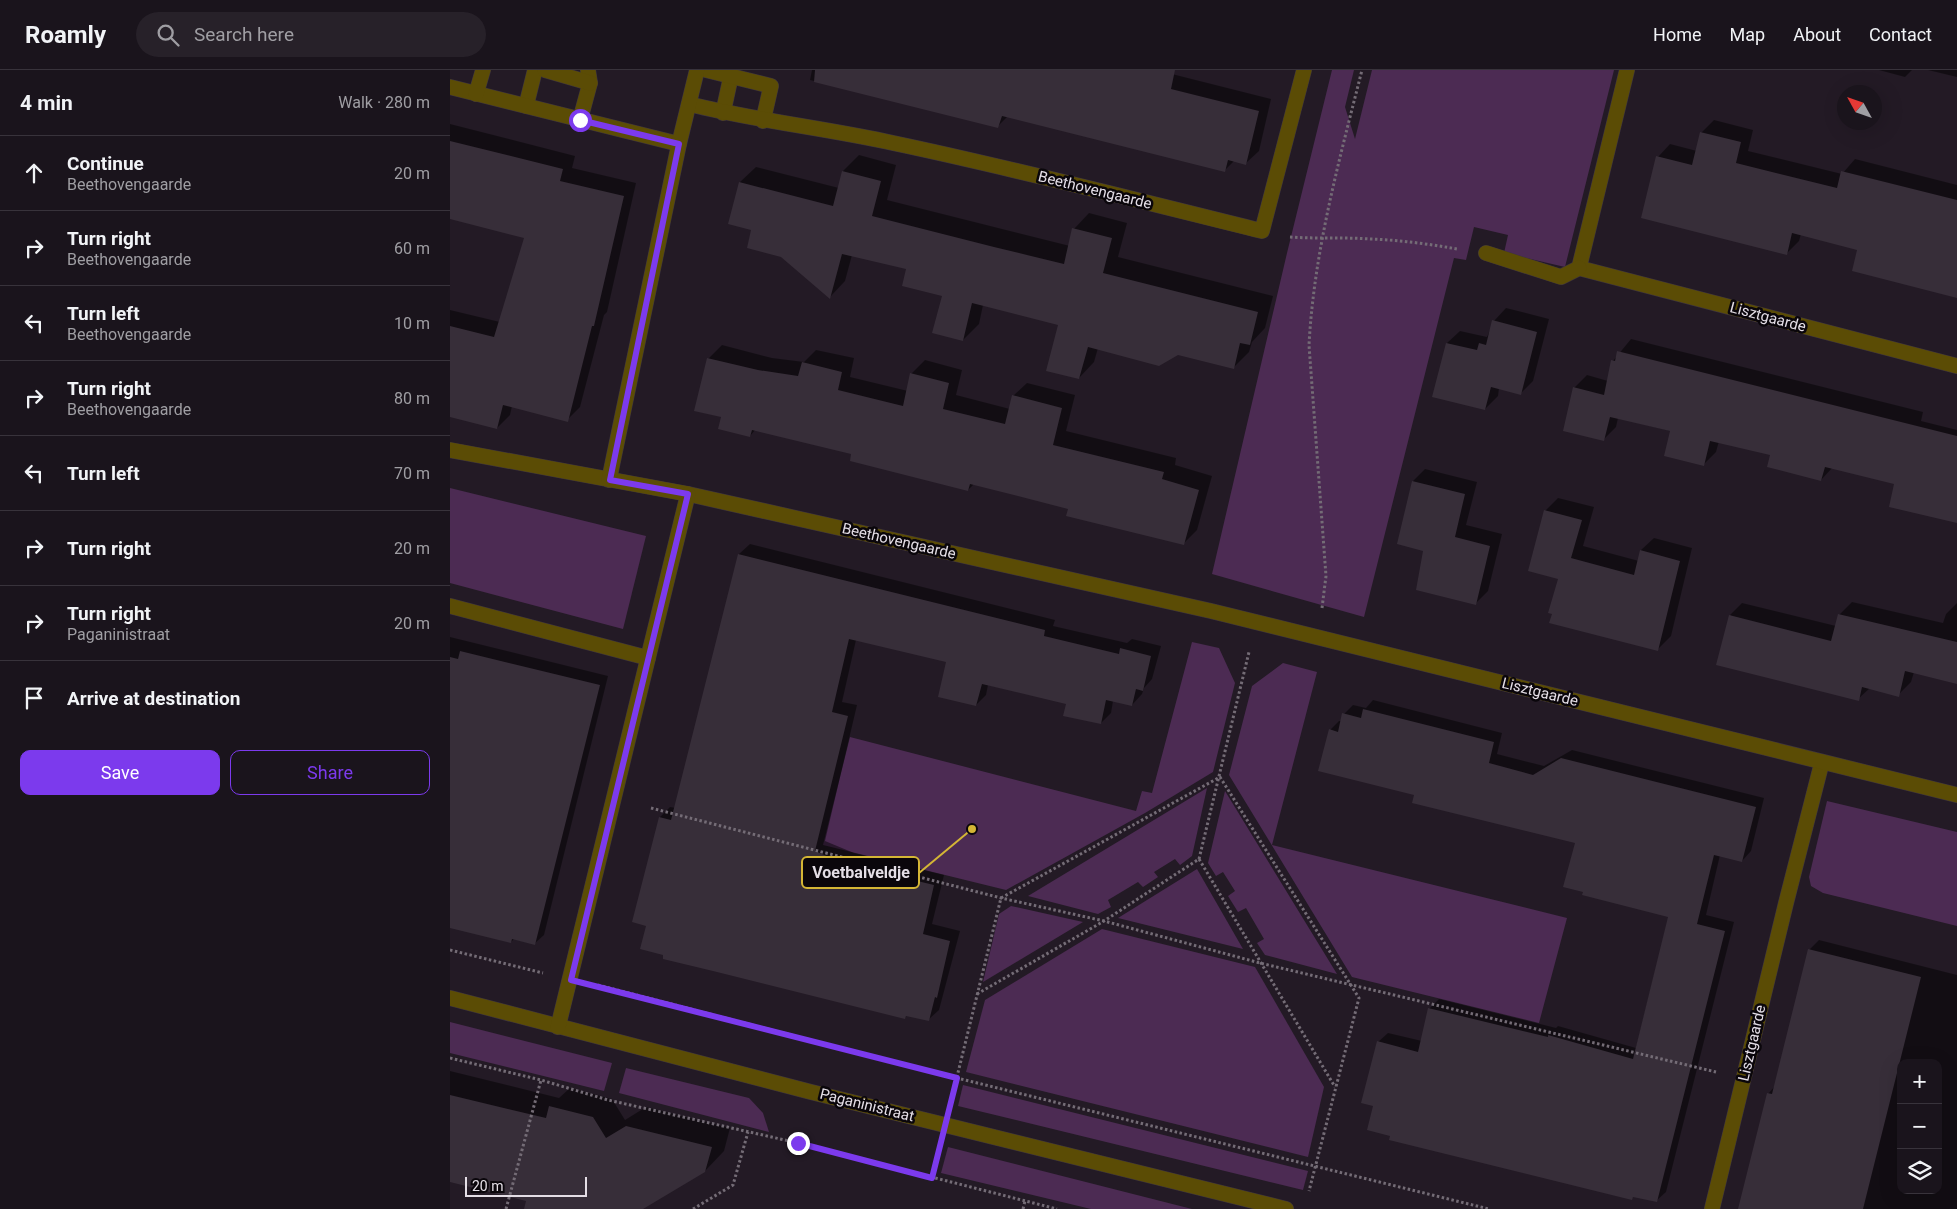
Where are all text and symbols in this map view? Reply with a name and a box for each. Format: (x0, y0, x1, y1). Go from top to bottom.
search box (136, 12, 486, 57)
text: Roamly (25, 21, 106, 49)
icon: search (154, 21, 182, 49)
text: Search here (194, 23, 294, 46)
text: Home (1653, 24, 1702, 45)
text: Map (1730, 24, 1765, 45)
text: About (1793, 24, 1841, 45)
text: Contact (1869, 24, 1932, 45)
north arrow (1837, 85, 1882, 130)
text: 4 min (20, 91, 73, 115)
text: Walk · 280 m (338, 93, 430, 112)
route start (569, 109, 592, 132)
text: Continue (67, 152, 144, 175)
icon: ahead (20, 159, 48, 187)
text: 20 m (394, 164, 430, 183)
street label: Beethovengaarde (1036, 167, 1154, 213)
text: Beethovengaarde (67, 175, 191, 194)
text: Turn right (67, 227, 151, 250)
icon: right (20, 234, 48, 262)
text: 60 m (394, 239, 430, 258)
text: Beethovengaarde (67, 250, 191, 269)
street label: Lisztgaarde (1728, 298, 1808, 336)
text: Turn left (67, 302, 140, 325)
icon: left (20, 309, 48, 337)
text: 10 m (394, 314, 430, 333)
text: Beethovengaarde (67, 325, 191, 344)
text: Turn right (67, 377, 151, 400)
icon: right (20, 384, 48, 412)
text: 80 m (394, 389, 430, 408)
text: Beethovengaarde (67, 400, 191, 419)
icon: left (20, 459, 48, 487)
text: Turn left (67, 462, 140, 485)
text: 70 m (394, 464, 430, 483)
street label: Beethovengaarde (840, 519, 958, 563)
icon: right (20, 534, 48, 562)
text: Turn right (67, 537, 151, 560)
text: 20 m (394, 539, 430, 558)
text: Turn right (67, 602, 151, 625)
icon: right (20, 609, 48, 637)
text: 20 m (394, 614, 430, 633)
text: Paganinistraat (67, 625, 170, 644)
street label: Lisztgaarde (1500, 674, 1580, 710)
icon: arrive (20, 684, 48, 712)
text: Arrive at destination (67, 687, 240, 710)
button: Save (20, 750, 220, 795)
button: Share (230, 750, 430, 795)
callout: Voetbalveldje (802, 857, 919, 888)
text: Voetbalveldje (812, 863, 910, 882)
street label: Lisztgaarde (1734, 1003, 1770, 1083)
map controls (1897, 1059, 1942, 1194)
button: + (1897, 1059, 1942, 1104)
street label: Paganinistraat (818, 1085, 916, 1125)
button: − (1897, 1104, 1942, 1149)
route end (787, 1132, 810, 1155)
button: layers (1897, 1149, 1942, 1194)
scale bar (465, 1174, 588, 1197)
text: 20 m (472, 1178, 504, 1194)

